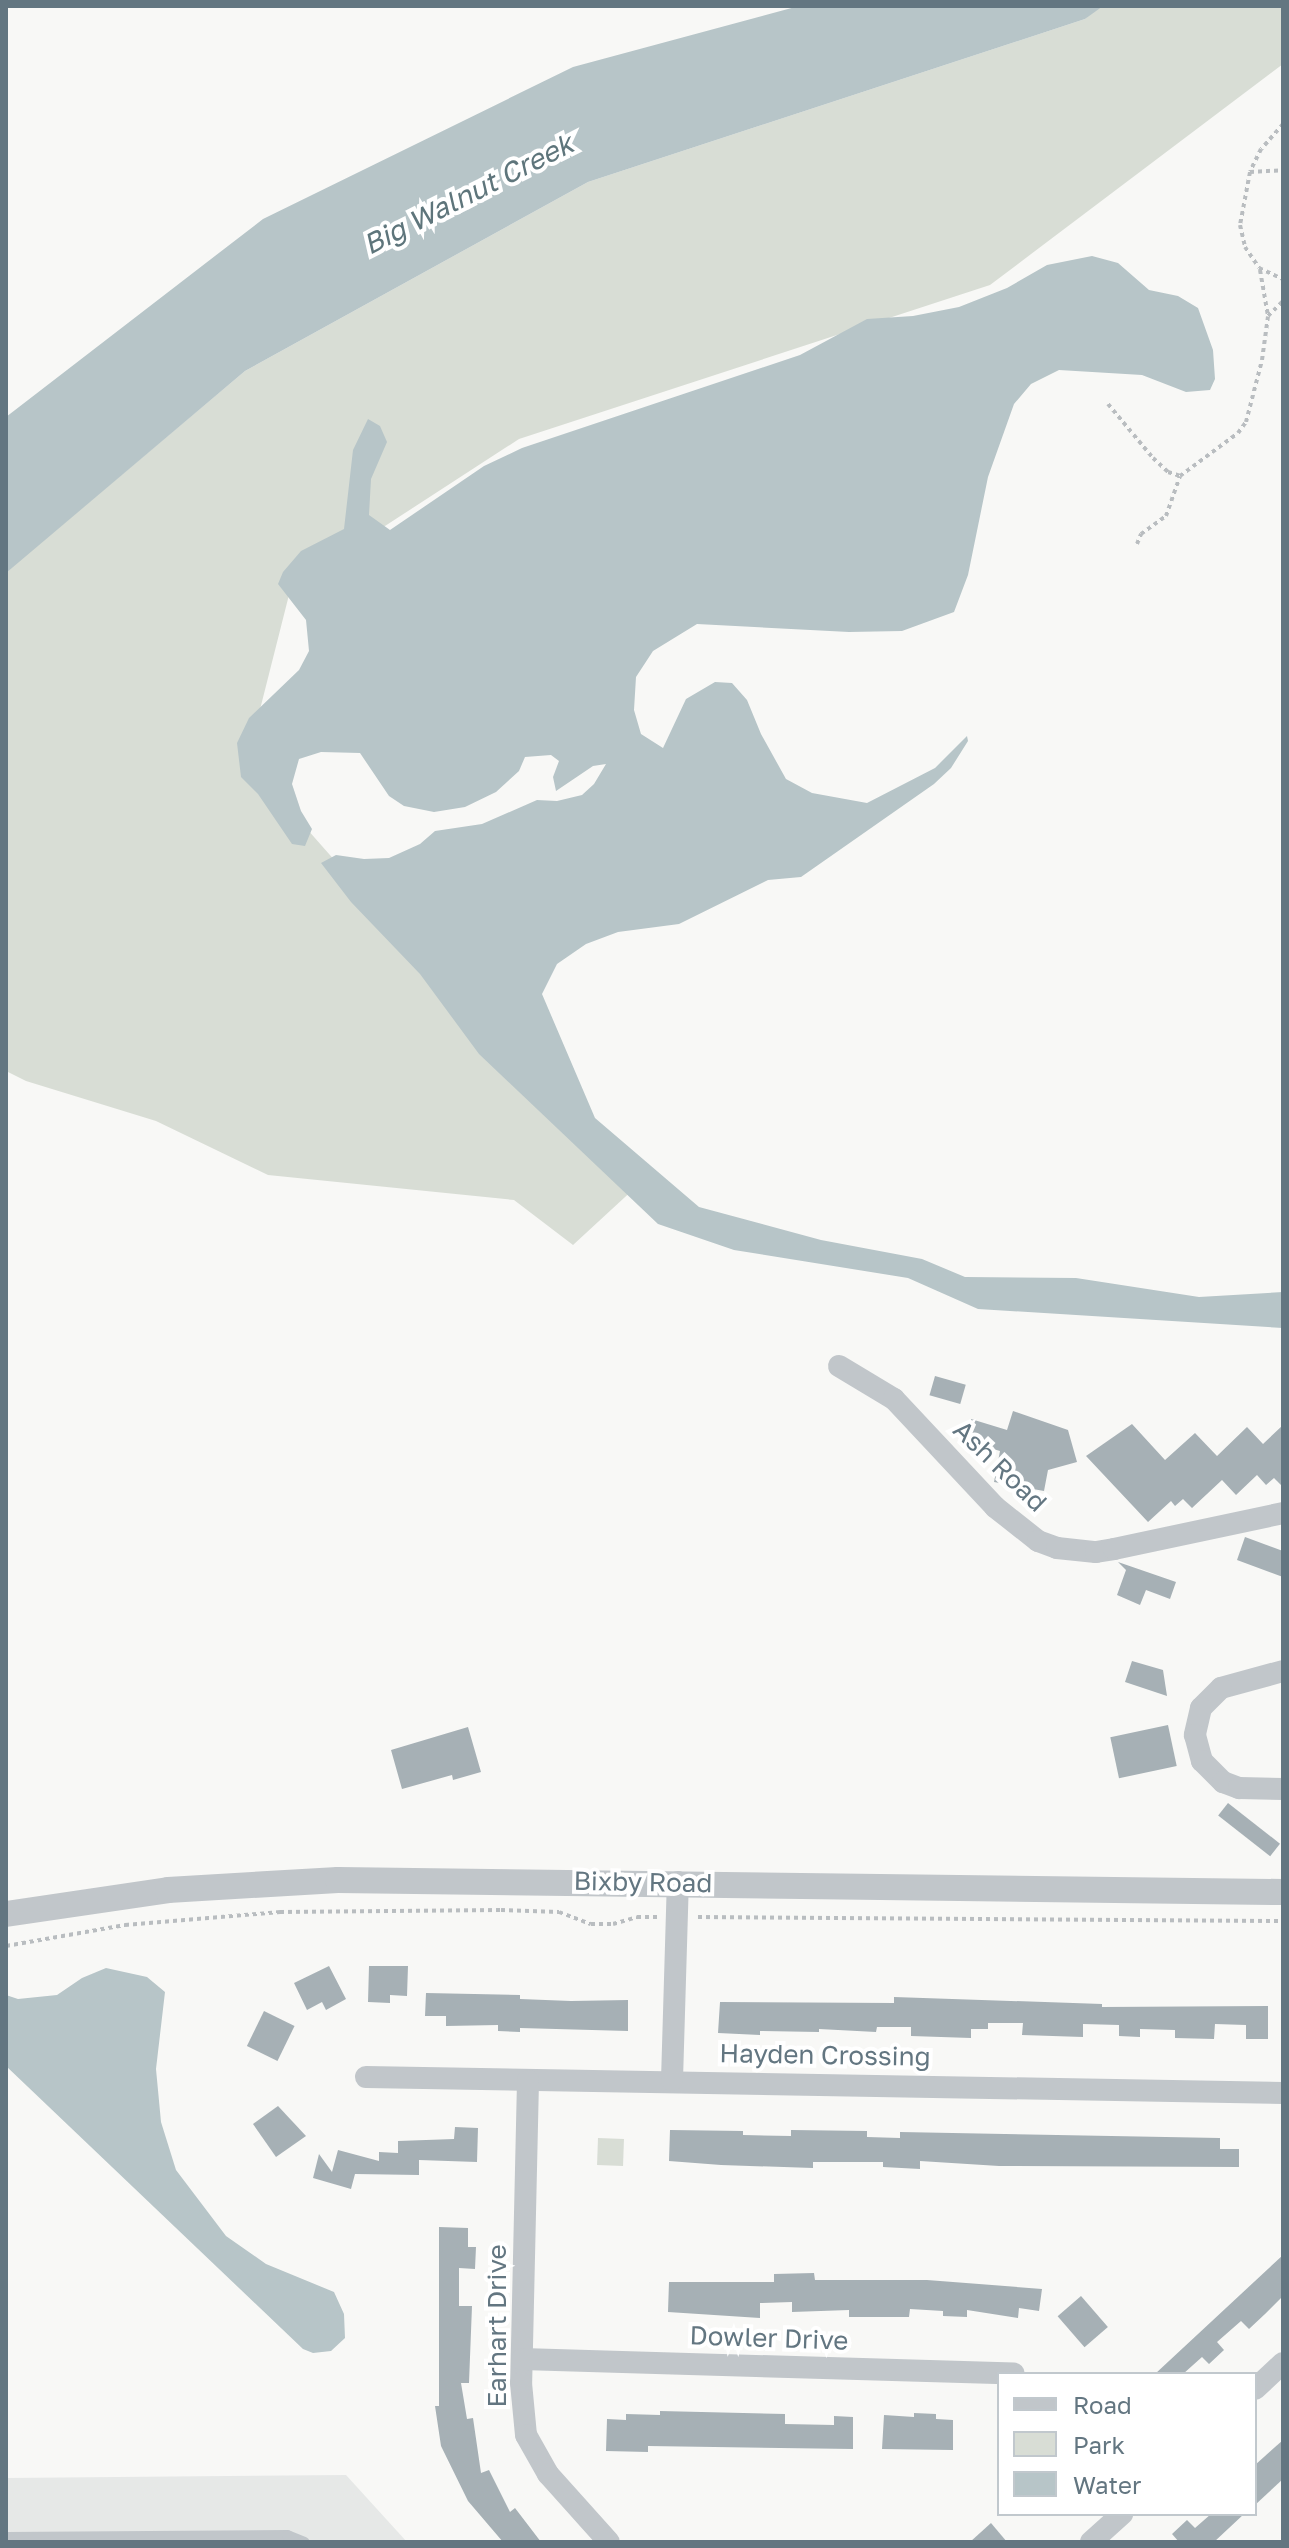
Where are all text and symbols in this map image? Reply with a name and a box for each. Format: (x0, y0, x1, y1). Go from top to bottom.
water label: Big Walnut Creek (357, 127, 579, 261)
street label: Ash Road (947, 1414, 1053, 1518)
street label: Bixby Road (573, 1865, 713, 1899)
street label: Hayden Crossing (719, 2038, 931, 2072)
street label: Earhart Drive (481, 2244, 513, 2408)
street label: Dowler Drive (689, 2320, 849, 2356)
legend (997, 2372, 1257, 2516)
text: Road (1073, 2390, 1132, 2419)
text: Park (1073, 2430, 1125, 2459)
text: Water (1073, 2470, 1141, 2499)

